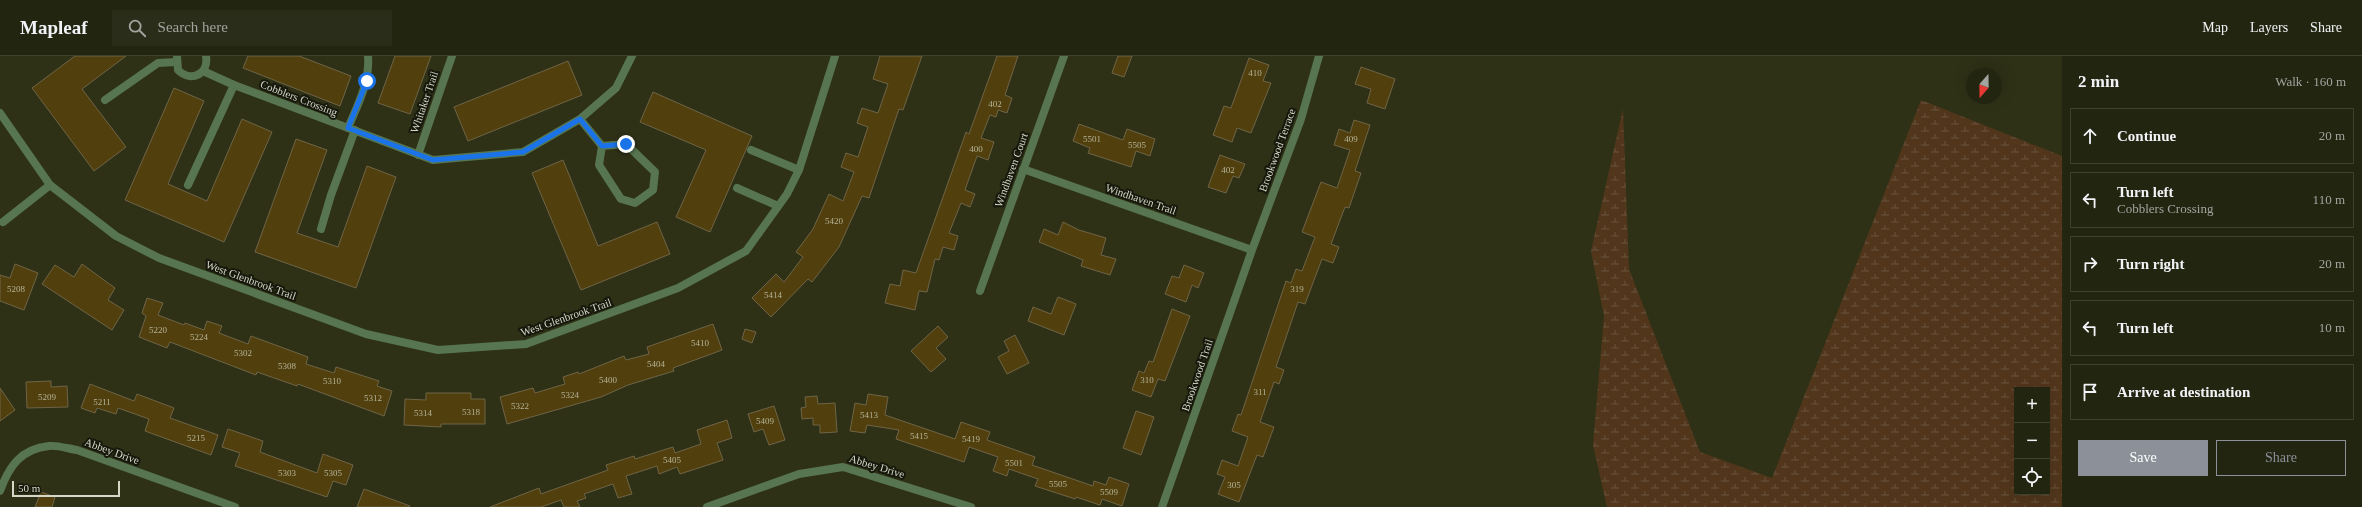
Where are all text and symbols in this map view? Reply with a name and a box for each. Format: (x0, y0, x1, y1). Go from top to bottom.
search box (112, 10, 392, 46)
text: Mapleaf (20, 17, 88, 38)
icon: search (126, 17, 148, 39)
text: Search here (158, 19, 228, 35)
text: Map (2202, 20, 2228, 35)
text: Layers (2250, 20, 2288, 35)
text: Share (2310, 20, 2342, 35)
house number: 410 (1248, 68, 1262, 78)
north arrow (1966, 68, 2002, 104)
street label: Whitaker Trail (408, 70, 440, 134)
route start (358, 72, 376, 90)
text: 2 min (2078, 72, 2119, 91)
text: Walk · 160 m (2275, 74, 2346, 89)
street label: Cobblers Crossing (259, 78, 340, 118)
house number: 402 (988, 99, 1002, 109)
street label: Brookwood Terrace (1256, 107, 1298, 193)
icon: ahead (2079, 125, 2101, 147)
text: Continue (2117, 128, 2176, 144)
text: 20 m (2319, 128, 2345, 143)
street label: Windhaven Court (992, 131, 1030, 209)
house number: 5501 (1083, 134, 1101, 144)
house number: 409 (1344, 134, 1358, 144)
route end (617, 135, 635, 153)
house number: 5505 (1128, 140, 1147, 150)
house number: 400 (969, 144, 983, 154)
house number: 402 (1221, 165, 1235, 175)
street label: Windhaven Trail (1104, 181, 1178, 217)
text: Turn left (2117, 184, 2174, 200)
icon: left (2079, 189, 2101, 211)
text: 110 m (2313, 192, 2345, 207)
text: Cobblers Crossing (2117, 201, 2213, 216)
house number: 5420 (825, 216, 844, 226)
icon: right (2079, 253, 2101, 275)
text: Turn right (2117, 256, 2184, 272)
text: 20 m (2319, 256, 2345, 271)
street label: West Glenbrook Trail (204, 258, 298, 302)
house number: 5208 (7, 284, 26, 294)
house number: 319 (1290, 284, 1304, 294)
house number: 5414 (764, 290, 783, 300)
street label: West Glenbrook Trail (519, 296, 613, 338)
icon: left (2079, 317, 2101, 339)
text: Turn left (2117, 320, 2174, 336)
text: 10 m (2319, 320, 2345, 335)
house number: 5220 (149, 325, 168, 335)
house number: 5224 (190, 332, 209, 342)
street label: Brookwood Trail (1179, 337, 1215, 413)
house number: 5410 (691, 338, 710, 348)
house number: 5302 (234, 348, 252, 358)
house number: 5404 (647, 359, 666, 369)
house number: 5308 (278, 361, 297, 371)
house number: 5400 (599, 375, 618, 385)
house number: 310 (1140, 375, 1154, 385)
house number: 5310 (323, 376, 342, 386)
icon: arrive (2079, 381, 2101, 403)
text: Arrive at destination (2117, 384, 2250, 400)
house number: 311 (1253, 387, 1267, 397)
map controls (2014, 387, 2050, 495)
button: + (2014, 387, 2050, 423)
house number: 5324 (561, 390, 580, 400)
house number: 5209 (38, 392, 57, 402)
house number: 5312 (364, 393, 382, 403)
house number: 5211 (93, 397, 111, 407)
house number: 5322 (511, 401, 529, 411)
house number: 5318 (462, 407, 481, 417)
house number: 5314 (414, 408, 433, 418)
house number: 5413 (860, 410, 879, 420)
house number: 5409 (756, 416, 775, 426)
button: − (2014, 423, 2050, 459)
house number: 5415 (910, 431, 929, 441)
house number: 5215 (187, 433, 206, 443)
house number: 5419 (962, 434, 981, 444)
street label: Abbey Drive (83, 436, 141, 466)
button: Save (2078, 440, 2208, 476)
button: Share (2216, 440, 2346, 476)
street label: Abbey Drive (848, 452, 906, 480)
house number: 5405 (663, 455, 682, 465)
house number: 5501 (1005, 458, 1023, 468)
button: locate (2014, 459, 2050, 495)
house number: 5303 (278, 468, 297, 478)
house number: 5305 (324, 468, 343, 478)
scale bar (12, 479, 120, 498)
house number: 5505 (1049, 479, 1068, 489)
house number: 305 (1227, 480, 1241, 490)
text: 50 m (18, 482, 40, 494)
house number: 5509 (1100, 487, 1119, 497)

